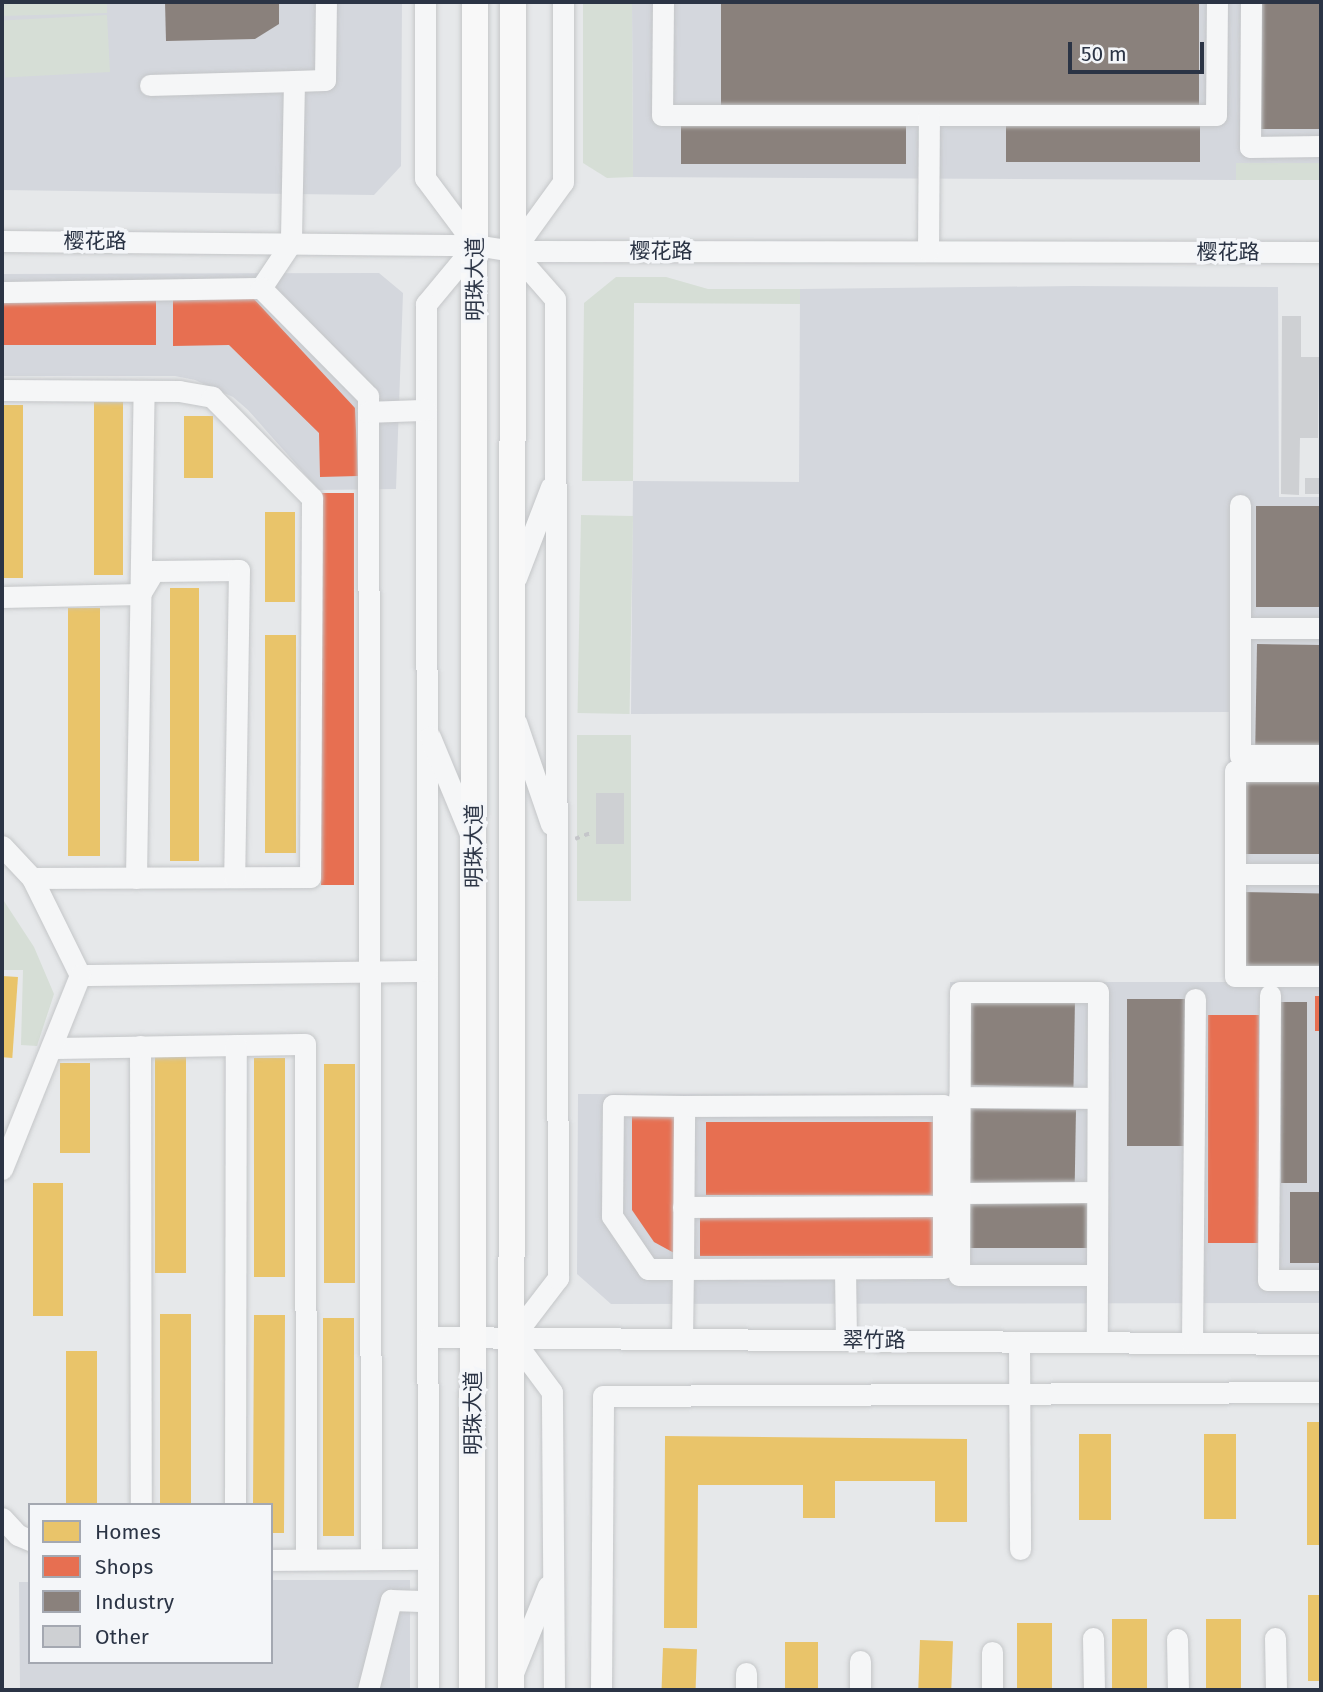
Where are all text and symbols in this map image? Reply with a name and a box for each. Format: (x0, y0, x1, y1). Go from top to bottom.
scale bar (1071, 28, 1208, 72)
text: 50 m (1081, 41, 1127, 67)
street label: 樱花路 (64, 228, 126, 254)
street label: 明珠大道 (462, 237, 488, 321)
street label: 樱花路 (630, 238, 692, 264)
street label: 樱花路 (1197, 239, 1259, 265)
street label: 明珠大道 (461, 804, 487, 888)
street label: 翠竹路 (843, 1327, 905, 1353)
street label: 明珠大道 (460, 1371, 486, 1455)
legend (28, 1503, 273, 1664)
text: Homes (95, 1519, 161, 1545)
text: Shops (95, 1554, 153, 1580)
text: Industry (95, 1589, 174, 1615)
text: Other (95, 1624, 149, 1650)

